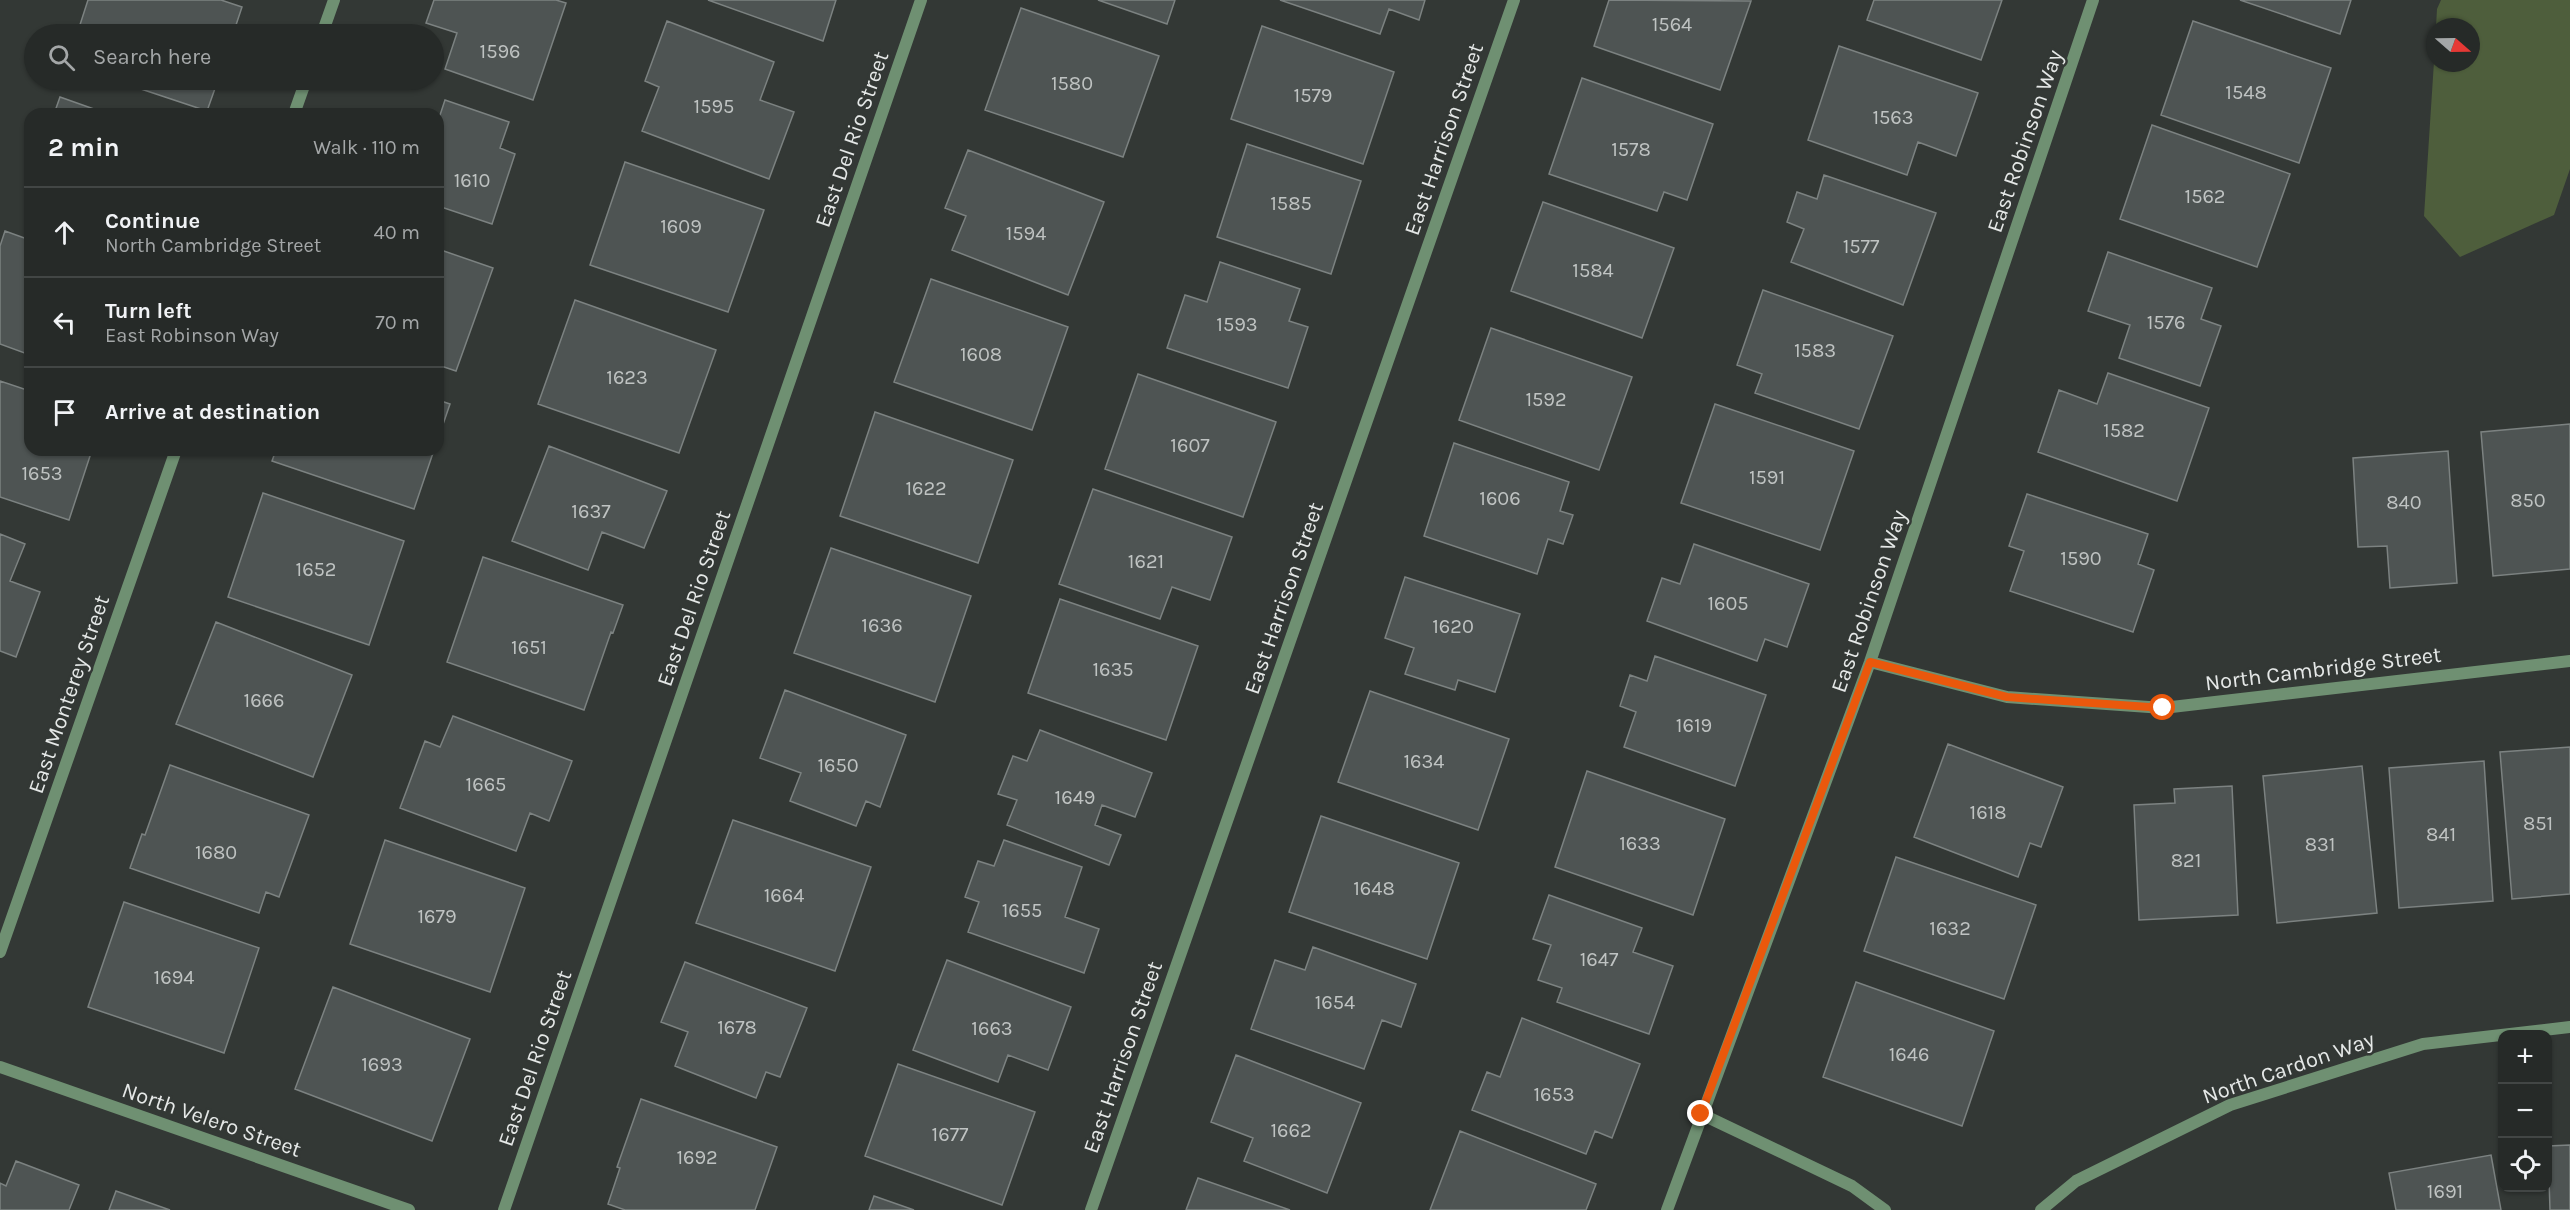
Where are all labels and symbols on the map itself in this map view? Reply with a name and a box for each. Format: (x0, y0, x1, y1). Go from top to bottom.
house number: 1564 (1652, 13, 1692, 36)
north arrow (2426, 18, 2480, 72)
house number: 1596 (480, 40, 520, 63)
street label: East Harrison Street (1399, 40, 1489, 239)
street label: East Robinson Way (1982, 47, 2068, 236)
street label: East Del Rio Street (810, 48, 894, 231)
house number: 1580 (1051, 72, 1093, 95)
house number: 1548 (2225, 81, 2267, 104)
house number: 1579 (1294, 84, 1332, 107)
house number: 1595 (694, 95, 734, 118)
house number: 1563 (1872, 106, 1914, 129)
house number: 1578 (1611, 138, 1651, 161)
house number: 1610 (454, 169, 490, 192)
house number: 1562 (2185, 185, 2225, 208)
house number: 1585 (1270, 192, 1312, 215)
house number: 1609 (660, 215, 702, 238)
house number: 1594 (1006, 222, 1046, 245)
house number: 1577 (1843, 235, 1880, 258)
house number: 1584 (1572, 259, 1614, 282)
house number: 1576 (2147, 311, 2185, 334)
house number: 1593 (1216, 313, 1258, 336)
house number: 1583 (1794, 339, 1836, 362)
house number: 1608 (960, 343, 1002, 366)
house number: 1623 (606, 366, 648, 389)
house number: 1592 (1525, 388, 1567, 411)
house number: 1582 (2103, 419, 2145, 442)
house number: 1607 (1170, 434, 1210, 457)
house number: 1653 (21, 462, 63, 485)
house number: 1591 (1749, 466, 1785, 489)
house number: 1622 (905, 477, 947, 500)
house number: 1606 (1479, 487, 1521, 510)
house number: 850 (2510, 489, 2546, 512)
house number: 840 (2386, 491, 2422, 514)
street label: East Harrison Street (1239, 499, 1329, 698)
house number: 1637 (571, 500, 611, 523)
street label: East Del Rio Street (652, 507, 736, 690)
street label: East Robinson Way (1826, 507, 1912, 696)
house number: 1590 (2060, 547, 2102, 570)
house number: 1621 (1128, 550, 1164, 573)
house number: 1652 (296, 558, 336, 581)
street label: East Monterey Street (23, 592, 115, 797)
house number: 1605 (1707, 592, 1749, 615)
house number: 1636 (861, 614, 903, 637)
house number: 1620 (1432, 615, 1474, 638)
house number: 1651 (511, 636, 547, 659)
street label: North Cambridge Street (2203, 642, 2443, 696)
house number: 1635 (1092, 658, 1134, 681)
house number: 1666 (244, 689, 284, 712)
route start (2149, 694, 2175, 720)
house number: 1619 (1676, 714, 1712, 737)
house number: 1634 (1403, 750, 1445, 773)
house number: 1650 (817, 754, 859, 777)
house number: 1665 (466, 773, 506, 796)
house number: 1649 (1055, 786, 1095, 809)
house number: 1618 (1970, 801, 2006, 824)
house number: 851 (2523, 812, 2553, 835)
house number: 841 (2426, 823, 2456, 846)
house number: 1633 (1619, 832, 1661, 855)
house number: 831 (2305, 833, 2335, 856)
house number: 1680 (195, 841, 237, 864)
house number: 821 (2171, 849, 2201, 872)
house number: 1648 (1353, 877, 1395, 900)
house number: 1664 (764, 884, 804, 907)
house number: 1655 (1002, 899, 1042, 922)
house number: 1679 (417, 905, 457, 928)
house number: 1632 (1929, 917, 1971, 940)
house number: 1647 (1580, 948, 1619, 971)
street label: East Harrison Street (1078, 958, 1168, 1157)
house number: 1694 (154, 966, 194, 989)
street label: East Del Rio Street (493, 967, 577, 1150)
house number: 1654 (1315, 991, 1355, 1014)
house number: 1678 (717, 1016, 757, 1039)
house number: 1663 (971, 1017, 1013, 1040)
street label: North Cardon Way (2199, 1026, 2378, 1110)
house number: 1646 (1889, 1043, 1929, 1066)
house number: 1693 (361, 1053, 403, 1076)
street label: North Velero Street (119, 1077, 305, 1163)
house number: 1653 (1533, 1083, 1575, 1106)
route end (1687, 1100, 1713, 1126)
house number: 1662 (1270, 1119, 1312, 1142)
house number: 1677 (932, 1123, 969, 1146)
house number: 1692 (676, 1146, 718, 1169)
house number: 1691 (2427, 1180, 2463, 1203)

